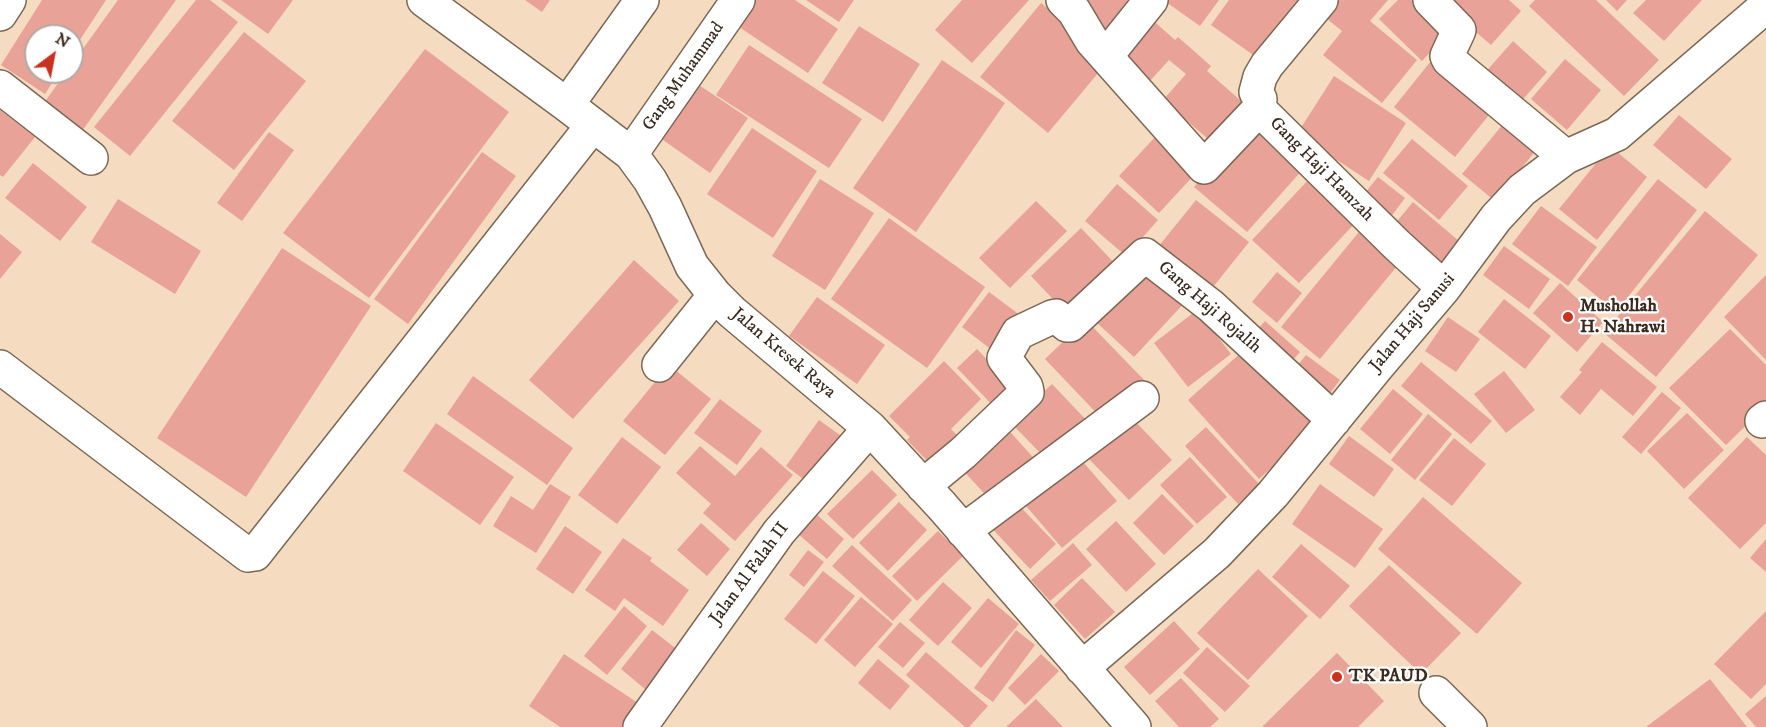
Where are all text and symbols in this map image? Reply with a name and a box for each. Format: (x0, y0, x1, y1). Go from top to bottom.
street label: Gang Muhammad (638, 18, 730, 136)
north arrow (24, 24, 84, 84)
text: N (52, 28, 73, 52)
street label: Gang Haji Hamzah (1264, 113, 1378, 227)
street label: Gang Haji Rojalih (1153, 257, 1265, 359)
street label: Jalan Haji Sanusi (1365, 269, 1461, 377)
place label: Mushollah H. Nahrawi (1580, 296, 1665, 338)
street label: Jalan Kresek Raya (726, 304, 840, 404)
marker: Mushollah H. Nahrawi (1561, 310, 1575, 324)
street label: Jalan Al Falah II (706, 519, 794, 629)
place label: TK PAUD (1349, 666, 1428, 688)
marker: TK PAUD (1330, 670, 1344, 684)

